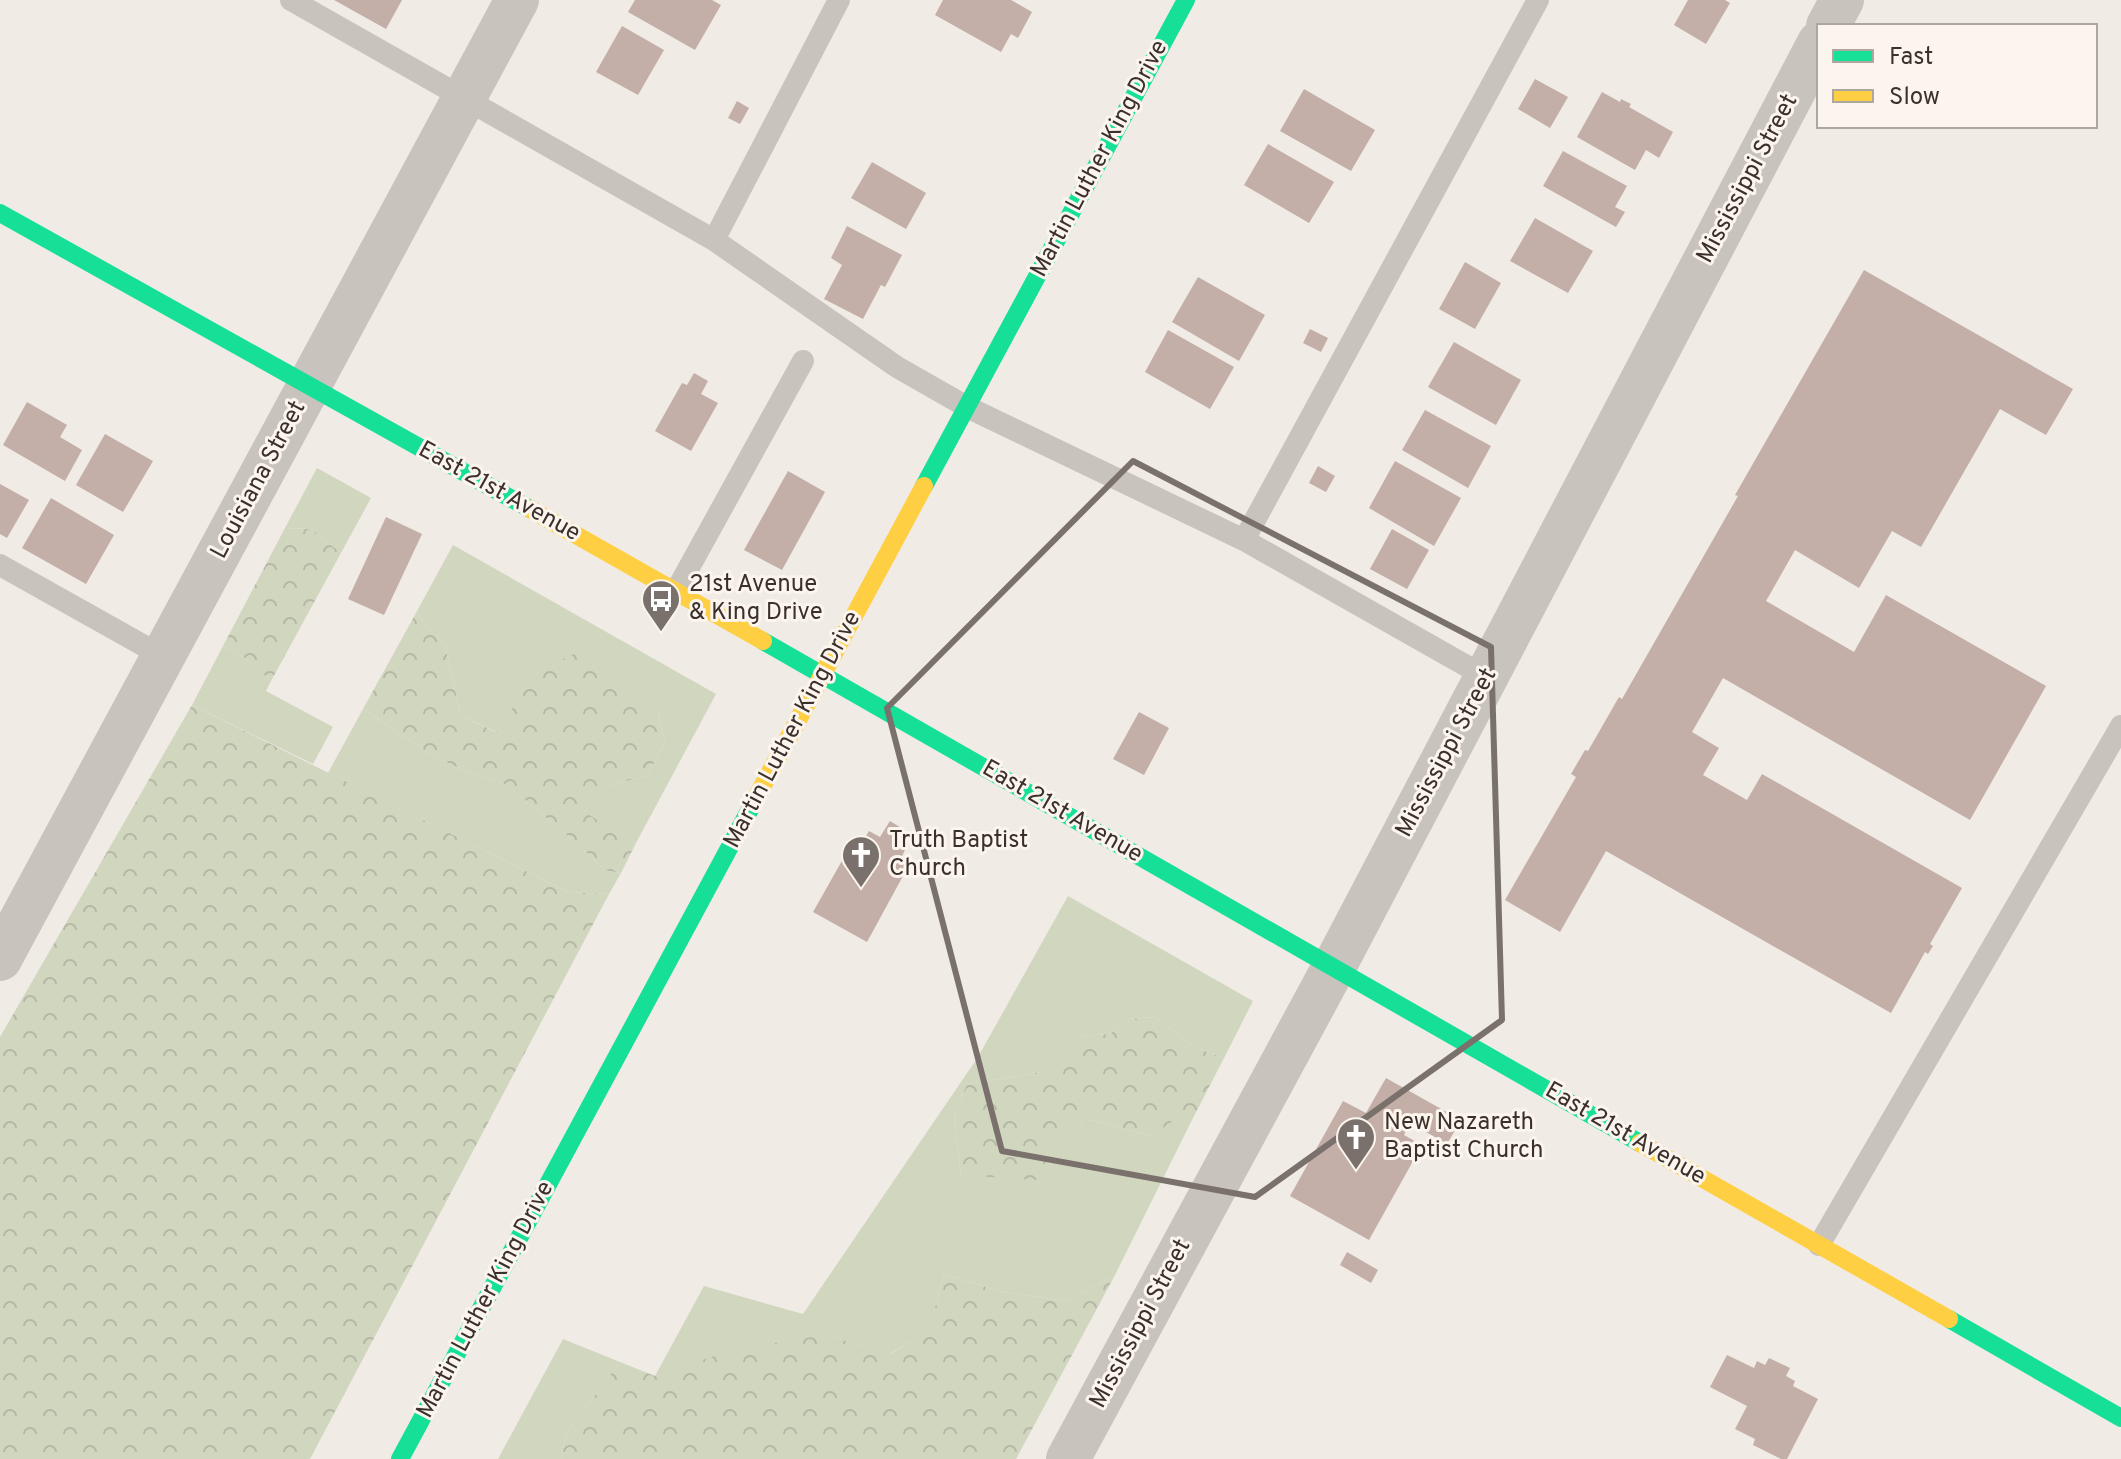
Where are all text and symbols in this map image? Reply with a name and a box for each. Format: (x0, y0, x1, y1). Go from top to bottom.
legend (1817, 24, 2097, 128)
street label: Martin Luther King Drive (1025, 35, 1175, 283)
text: Fast (1889, 43, 1933, 73)
text: Slow (1889, 83, 1940, 113)
street label: Mississippi Street (1691, 89, 1805, 269)
street label: Louisiana Street (205, 396, 313, 564)
street label: East 21st Avenue (413, 435, 585, 549)
place label: 21st Avenue & King Drive (689, 570, 823, 628)
bus stop icon: 21st Avenue & King Drive (640, 578, 682, 633)
street label: Martin Luther King Drive (718, 606, 868, 854)
street label: Mississippi Street (1390, 663, 1504, 843)
street label: East 21st Avenue (976, 754, 1148, 870)
place label: Truth Baptist Church (889, 826, 1028, 884)
church icon: Truth Baptist Church (840, 834, 882, 889)
street label: East 21st Avenue (1539, 1076, 1711, 1192)
place label: New Nazareth Baptist Church (1384, 1108, 1544, 1166)
church icon: New Nazareth Baptist Church (1335, 1116, 1377, 1171)
street label: Martin Luther King Drive (411, 1176, 561, 1424)
street label: Mississippi Street (1084, 1234, 1198, 1414)

